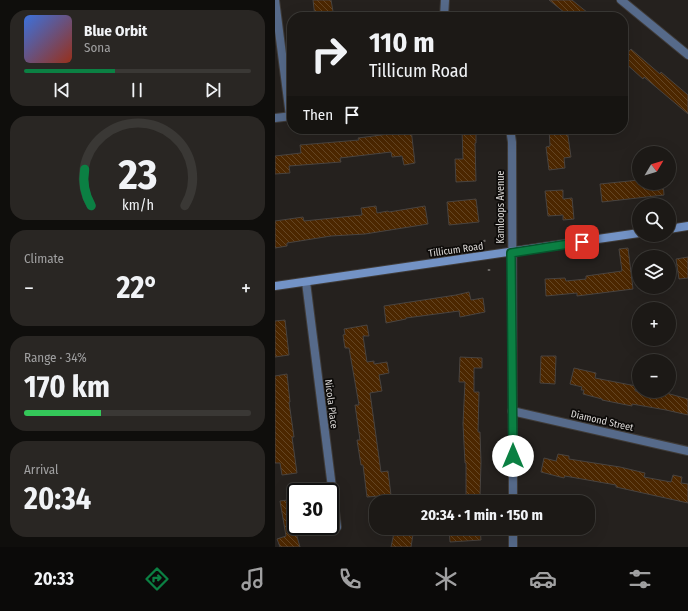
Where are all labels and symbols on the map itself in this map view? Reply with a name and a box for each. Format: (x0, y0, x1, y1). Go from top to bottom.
north arrow (632, 146, 676, 190)
street label: Kamloops Avenue (495, 170, 507, 243)
pin (565, 225, 599, 259)
street label: Tillicum Road (428, 240, 484, 260)
street label: Nicola Place (322, 379, 340, 429)
street label: Diamond Street (570, 408, 635, 434)
position arrow (492, 435, 534, 477)
speed limit sign: 30 (287, 483, 339, 535)

